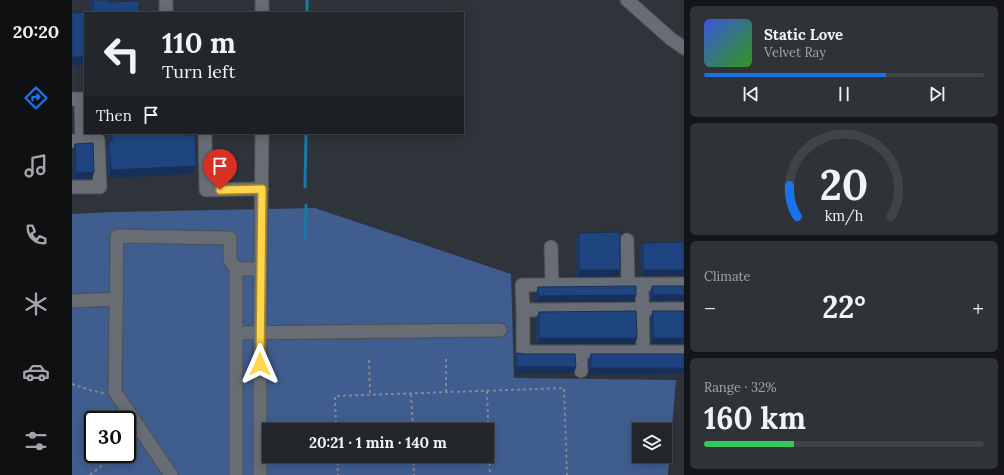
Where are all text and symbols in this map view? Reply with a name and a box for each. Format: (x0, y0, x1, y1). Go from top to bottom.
text: 20:20 (13, 20, 59, 43)
text: 110 m (162, 25, 236, 61)
text: Static Love (764, 25, 843, 44)
icon: left (96, 28, 148, 80)
text: Velvet Ray (764, 44, 826, 61)
text: Turn left (162, 60, 235, 83)
icon: previous (740, 83, 762, 105)
icon: pause (833, 83, 855, 105)
icon: next (926, 83, 948, 105)
icon: directions (22, 84, 50, 112)
icon: arrive (140, 104, 162, 126)
text: Then (96, 106, 132, 125)
pin (203, 149, 237, 190)
icon: music (22, 152, 50, 180)
icon: arrive (209, 155, 231, 177)
text: 20 (820, 158, 868, 211)
text: km/h (825, 206, 864, 225)
icon: phone (22, 221, 50, 249)
text: Climate (704, 268, 751, 285)
text: 22° (822, 288, 866, 326)
icon: climate (22, 290, 50, 318)
text: − (704, 294, 716, 322)
text: + (972, 294, 984, 322)
position arrow (239, 343, 281, 385)
icon: car (22, 358, 50, 386)
text: Range · 32% (704, 379, 777, 396)
text: 160 km (704, 399, 806, 437)
speed limit sign: 30 (84, 411, 136, 463)
map controls (632, 423, 672, 463)
button: layers (632, 423, 672, 463)
icon: filters (22, 427, 50, 455)
text: 20:21 · 1 min · 140 m (309, 433, 447, 452)

